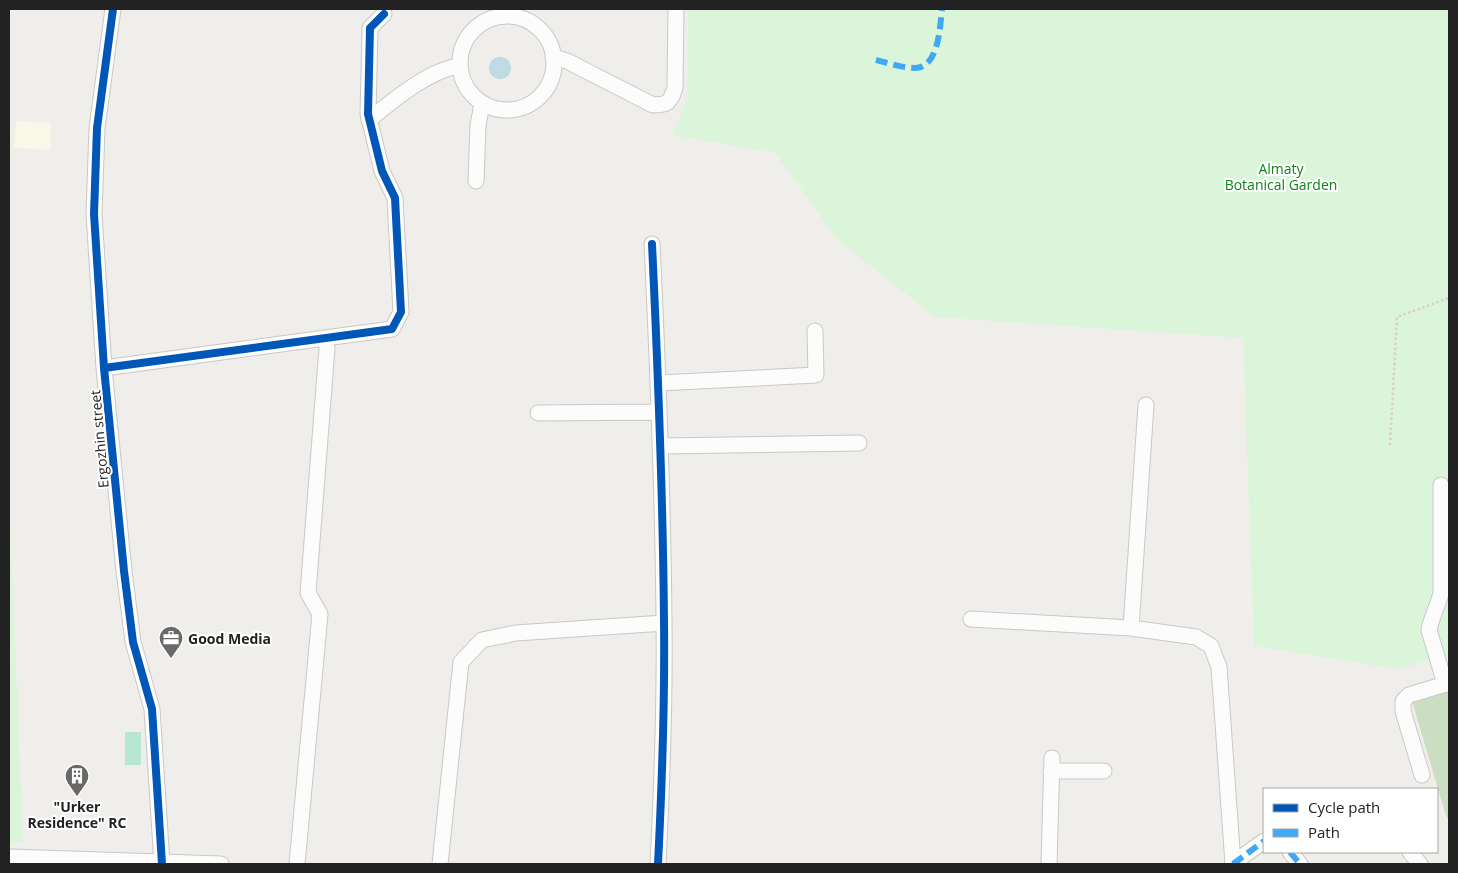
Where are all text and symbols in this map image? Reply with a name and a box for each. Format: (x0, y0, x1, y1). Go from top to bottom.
park label: Almaty Botanical Garden (1225, 159, 1337, 194)
street label: Ergozhin street (85, 389, 113, 489)
office icon: Good Media (158, 625, 184, 659)
place label: Good Media (188, 629, 271, 648)
building icon: "Urker Residence" RC (64, 763, 90, 797)
legend (1263, 788, 1438, 853)
place label: "Urker Residence" RC (28, 797, 127, 832)
text: Cycle path (1308, 797, 1380, 817)
text: Path (1308, 822, 1340, 842)

